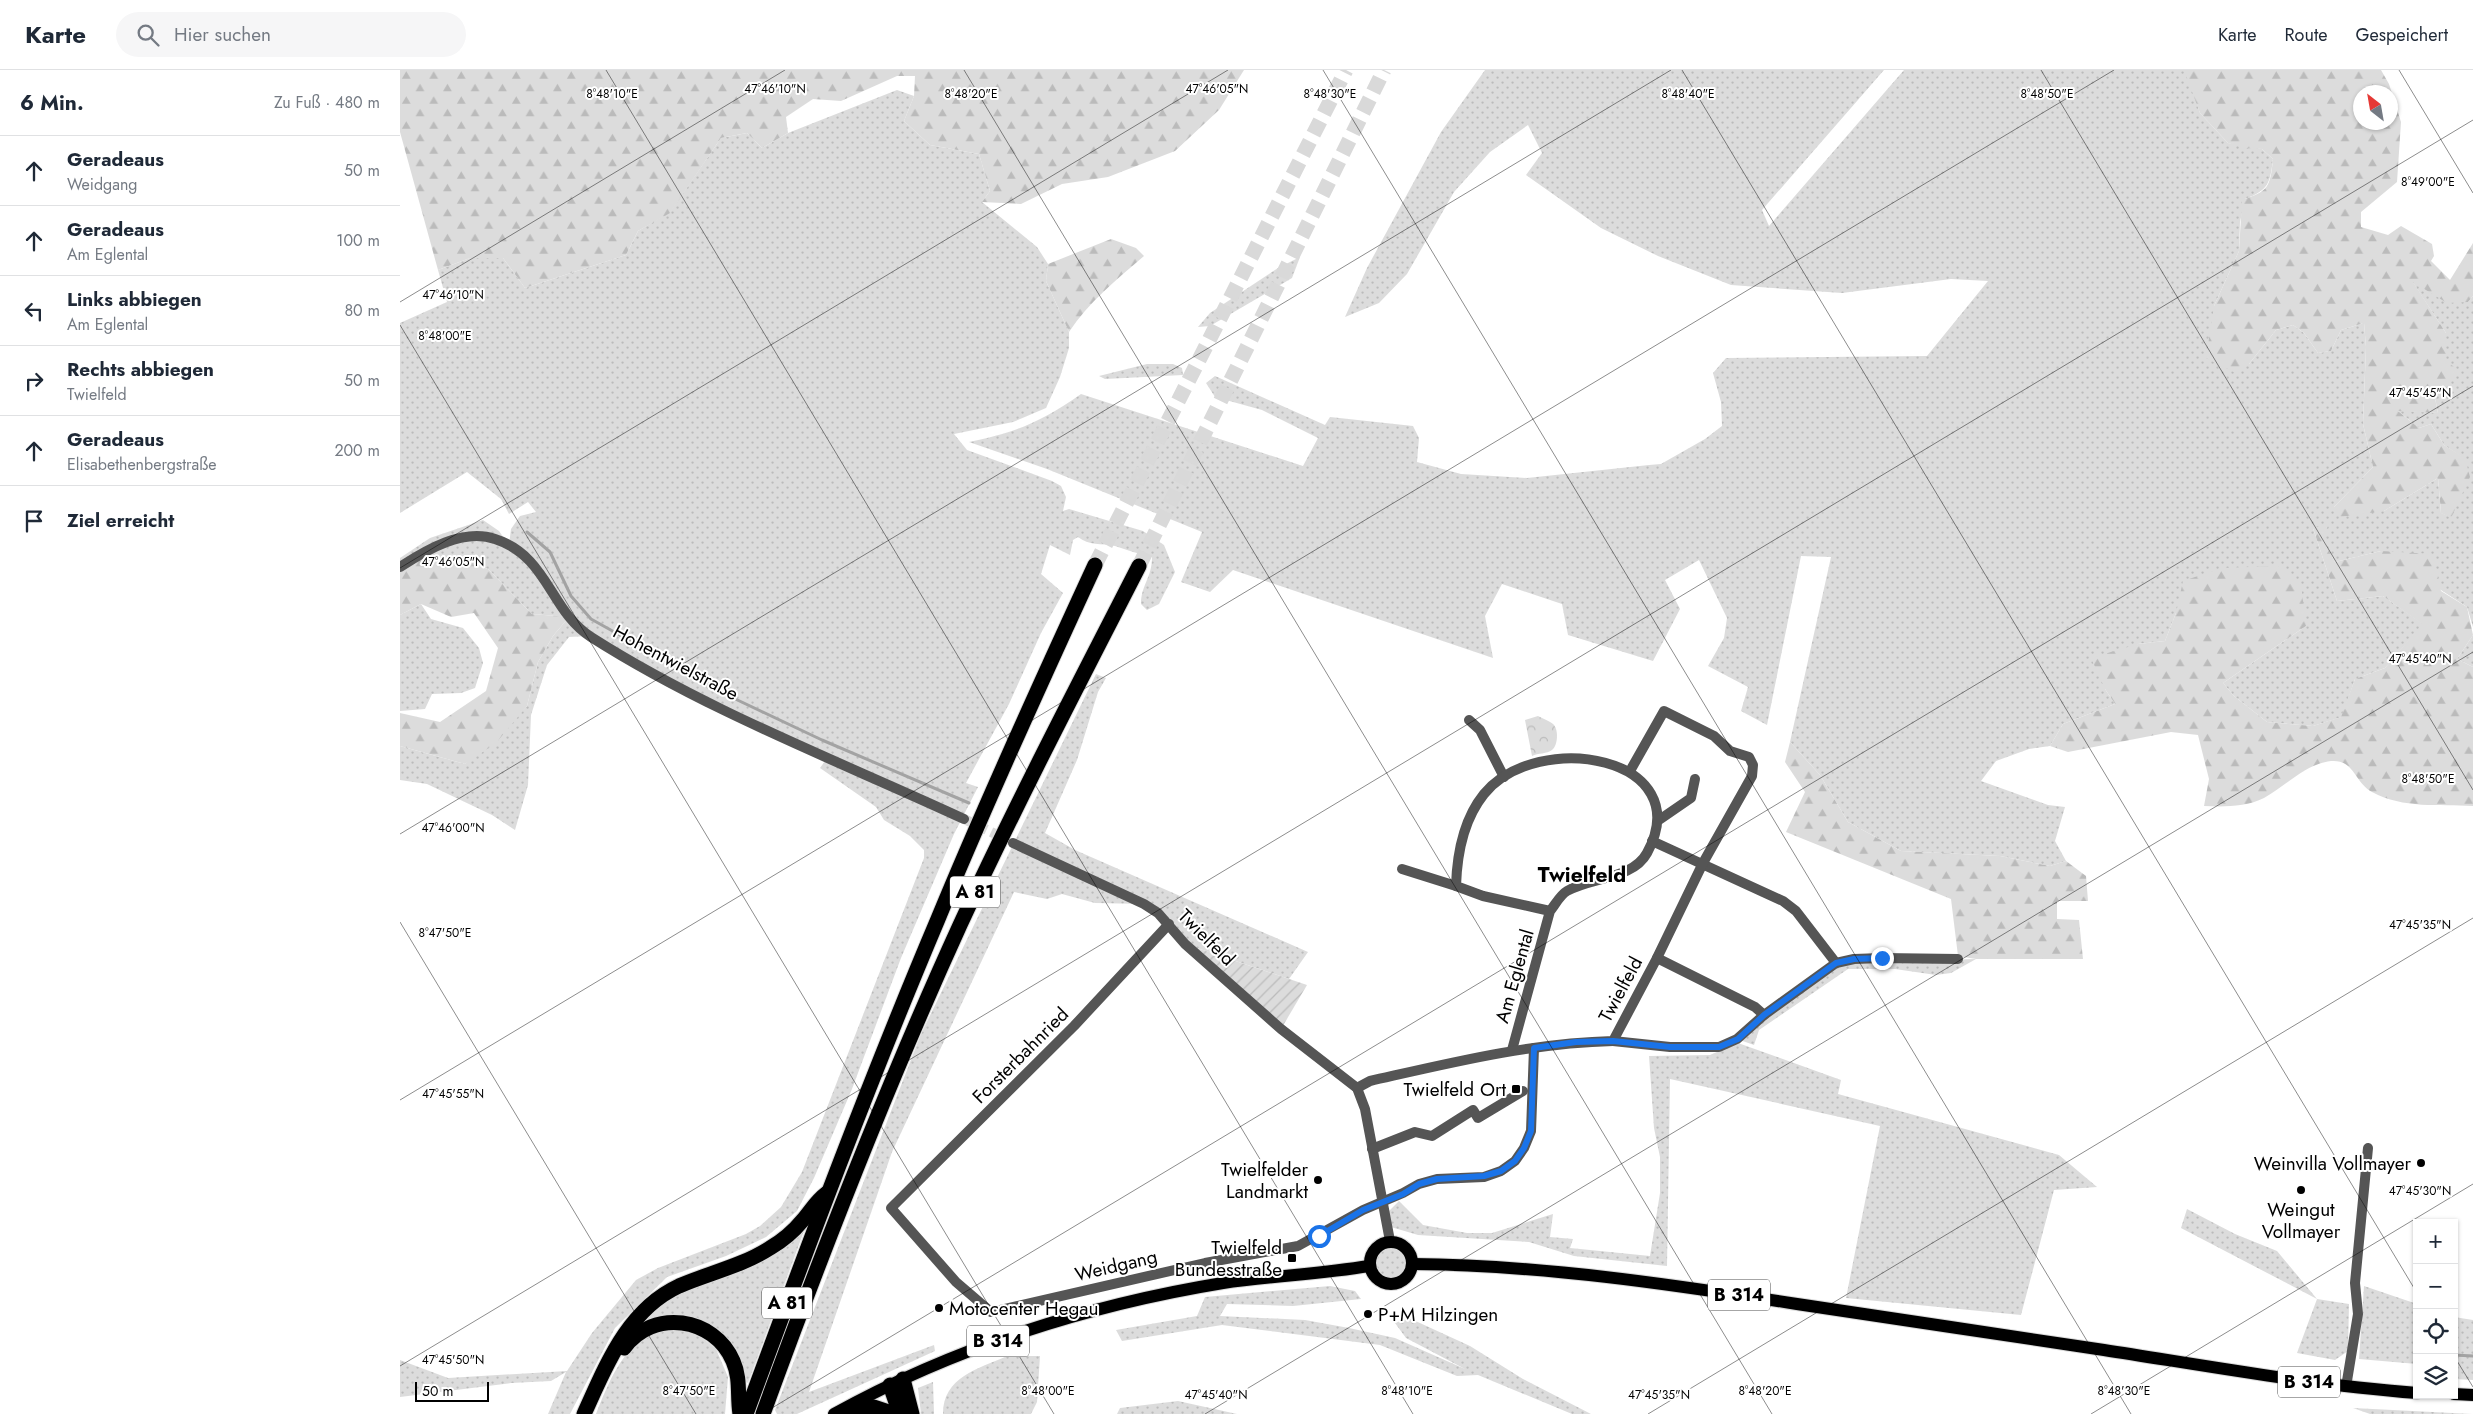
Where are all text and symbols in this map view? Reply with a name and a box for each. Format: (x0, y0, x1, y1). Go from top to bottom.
search box (116, 12, 466, 57)
text: Karte (25, 17, 86, 52)
icon: search (134, 21, 162, 49)
text: Hier suchen (174, 21, 271, 48)
text: Karte (2218, 22, 2257, 48)
text: Route (2285, 22, 2327, 48)
text: Gespeichert (2355, 22, 2448, 48)
text: 47°46'10"N (744, 80, 806, 98)
text: 47°46'05"N (1186, 80, 1248, 98)
text: 8°48'10"E (586, 85, 638, 103)
text: 8°48'20"E (944, 85, 998, 103)
text: 8°48'30"E (1304, 85, 1356, 103)
text: 8°48'40"E (1661, 85, 1715, 103)
text: 8°48'50"E (2020, 85, 2074, 103)
north arrow (2353, 85, 2398, 130)
text: 6 Min. (20, 88, 84, 118)
text: Zu Fuß · 480 m (274, 91, 380, 114)
text: Geradeaus (67, 146, 164, 173)
icon: ahead (20, 157, 48, 185)
text: 50 m (344, 159, 380, 182)
text: Weidgang (67, 173, 137, 196)
text: 8°49'00"E (2401, 173, 2455, 191)
text: Geradeaus (67, 216, 164, 243)
icon: ahead (20, 227, 48, 255)
text: 100 m (336, 229, 380, 252)
text: Am Eglental (67, 243, 148, 266)
text: Links abbiegen (67, 286, 202, 313)
text: 47°46'10"N (422, 286, 484, 304)
icon: left (20, 297, 48, 325)
text: 80 m (344, 299, 380, 322)
text: Am Eglental (67, 313, 148, 336)
text: 8°48'00"E (418, 327, 472, 345)
text: Rechts abbiegen (67, 356, 214, 383)
icon: right (20, 367, 48, 395)
text: 50 m (344, 369, 380, 392)
text: Twielfeld (67, 383, 127, 406)
text: 47°45'45"N (2389, 384, 2451, 402)
text: Geradeaus (67, 426, 164, 453)
icon: ahead (20, 437, 48, 465)
text: 200 m (334, 439, 380, 462)
text: Elisabethenbergstraße (67, 453, 217, 476)
icon: arrive (20, 507, 48, 535)
text: Ziel erreicht (67, 507, 174, 534)
text: 47°46'05"N (422, 553, 484, 571)
street label: Hohentwielstraße (608, 618, 744, 707)
text: 47°45'40"N (2389, 650, 2451, 668)
text: 8°48'50"E (2401, 770, 2455, 788)
text: 47°46'00"N (421, 819, 485, 837)
district label: Twielfeld (1538, 860, 1626, 890)
road number: A 81 (950, 876, 1000, 908)
street label: Twielfeld (1172, 903, 1241, 972)
text: 47°45'35"N (2389, 916, 2451, 934)
text: 8°47'50"E (419, 924, 471, 942)
street label: Am Eglental (1488, 926, 1541, 1026)
route end (1871, 947, 1894, 970)
street label: Twielfeld (1592, 952, 1649, 1027)
street label: Forsterbahnried (966, 1001, 1075, 1110)
place label: Twielfeld Ort (1404, 1076, 1506, 1103)
marker: Twielfeld Ort (1510, 1083, 1522, 1095)
text: 47°45'55"N (422, 1085, 484, 1103)
place label: Weinvilla Vollmayer (2254, 1150, 2411, 1177)
place label: Twielfelder Landmarkt (1221, 1156, 1308, 1205)
marker: Weinvilla Vollmayer (2415, 1157, 2427, 1169)
marker: Twielfelder Landmarkt (1312, 1174, 1324, 1186)
text: 47°45'30"N (2389, 1182, 2451, 1200)
marker: Weingut Vollmayer (2295, 1184, 2307, 1196)
place label: Weingut Vollmayer (2262, 1196, 2341, 1245)
map controls (2413, 1219, 2458, 1399)
button: + (2413, 1219, 2458, 1264)
route start (1308, 1225, 1331, 1248)
place label: Twielfeld Bundesstraße (1175, 1234, 1282, 1283)
street label: Weidgang (1072, 1243, 1160, 1288)
marker: Twielfeld Bundesstraße (1286, 1252, 1298, 1264)
button: − (2413, 1264, 2458, 1309)
road number: B 314 (1708, 1280, 1770, 1310)
road number: A 81 (762, 1288, 812, 1318)
place label: Motocenter Hegau (949, 1295, 1098, 1322)
place label: P+M Hilzingen (1378, 1301, 1498, 1328)
marker: Motocenter Hegau (933, 1302, 945, 1314)
marker: P+M Hilzingen (1362, 1308, 1374, 1320)
button: locate (2413, 1309, 2458, 1354)
road number: B 314 (967, 1326, 1029, 1356)
text: 47°45'50"N (422, 1351, 484, 1369)
button: layers (2413, 1354, 2458, 1399)
road number: B 314 (2278, 1366, 2340, 1398)
scale bar (415, 1379, 489, 1402)
text: 50 m (422, 1381, 453, 1401)
text: 8°47'50"E (663, 1382, 715, 1400)
text: 8°48'00"E (1021, 1382, 1075, 1400)
text: 8°48'10"E (1381, 1382, 1433, 1400)
text: 8°48'20"E (1738, 1382, 1792, 1400)
text: 8°48'30"E (2098, 1382, 2150, 1400)
text: 47°45'40"N (1185, 1386, 1247, 1404)
text: 47°45'35"N (1628, 1386, 1690, 1404)

